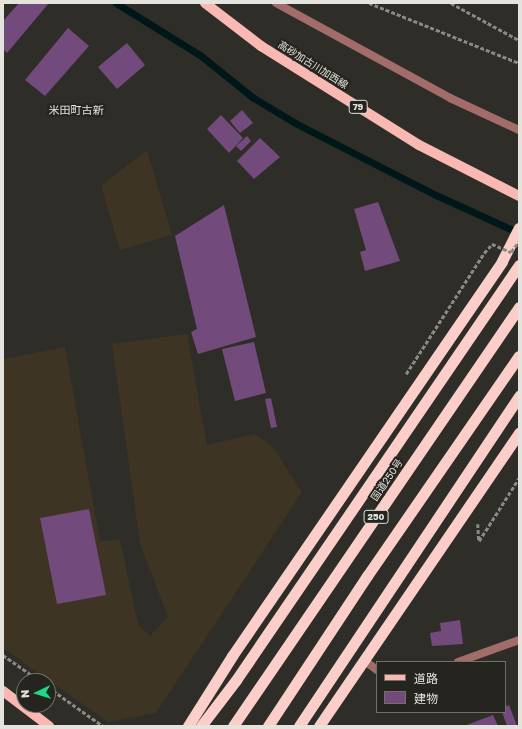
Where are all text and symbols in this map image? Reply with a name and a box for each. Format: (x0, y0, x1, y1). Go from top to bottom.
street label: 高砂加古川加西線 (276, 39, 350, 91)
road number: 79 (348, 100, 368, 114)
district label: 米田町古新 (49, 103, 103, 117)
street label: 国道250号 (369, 457, 405, 503)
road number: 250 (363, 510, 389, 524)
legend (376, 661, 506, 713)
text: 道路 (414, 671, 438, 686)
north arrow (16, 673, 56, 713)
text: N (18, 689, 31, 698)
text: 建物 (414, 691, 438, 706)

